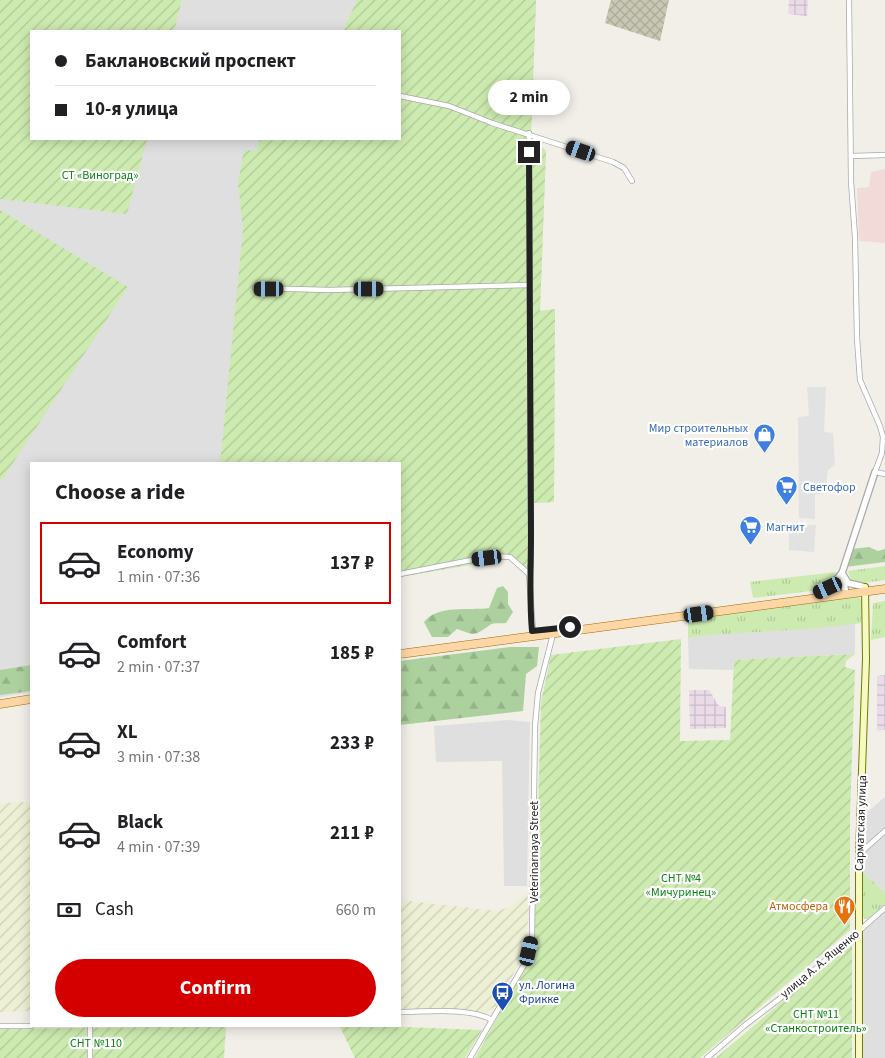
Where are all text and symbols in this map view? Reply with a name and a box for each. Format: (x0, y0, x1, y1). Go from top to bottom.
text: Баклановский проспект (85, 48, 296, 75)
callout: 2 min (488, 80, 570, 114)
text: 2 min (510, 86, 548, 108)
text: 10-я улица (85, 96, 178, 123)
car (564, 139, 597, 163)
route end (518, 141, 540, 163)
park label: СТ «Виноград» (62, 167, 138, 184)
car (254, 282, 284, 297)
car (354, 282, 384, 297)
place label: Мир строительных материалов (649, 420, 749, 451)
shop icon: Мир строительных материалов (752, 423, 776, 454)
supermarket icon: Светофор (775, 475, 799, 506)
text: Choose a ride (55, 476, 185, 508)
place label: Светофор (803, 479, 856, 496)
supermarket icon: Магнит (738, 515, 762, 546)
place label: Магнит (766, 519, 805, 536)
text: Economy (117, 539, 194, 566)
icon: car (57, 541, 102, 586)
car (471, 549, 502, 567)
text: 137 ₽ (330, 550, 374, 577)
text: 1 min · 07:36 (117, 566, 200, 588)
car (811, 575, 844, 601)
car (683, 604, 714, 624)
route start (559, 616, 581, 638)
text: Comfort (117, 629, 187, 656)
icon: car (57, 631, 102, 676)
text: 185 ₽ (330, 640, 374, 667)
text: 2 min · 07:37 (117, 656, 200, 678)
text: XL (117, 719, 138, 746)
icon: car (57, 721, 102, 766)
text: 233 ₽ (330, 730, 374, 757)
text: 3 min · 07:38 (117, 746, 200, 768)
street label: Сарматская улица (851, 775, 871, 871)
street label: Veterinarnaya Street (526, 801, 543, 903)
text: Black (117, 809, 163, 836)
icon: car (57, 811, 102, 856)
text: 211 ₽ (330, 820, 374, 847)
text: 4 min · 07:39 (117, 836, 200, 858)
park label: СНТ №4 «Мичуринец» (646, 870, 716, 901)
restaurant icon: Атмосфера (832, 894, 856, 925)
icon: cash (55, 896, 83, 924)
text: Cash (95, 896, 134, 923)
place label: Атмосфера (769, 898, 828, 915)
text: 660 m (336, 899, 376, 921)
street label: улица А. А. Ященко (777, 926, 863, 1002)
car (518, 935, 539, 967)
button: Confirm (55, 959, 376, 1017)
place label: ул. Логина Фрикке (519, 977, 575, 1008)
bus stop icon: ул. Логина Фрикке (491, 980, 515, 1011)
park label: СНТ №11 «Станкостроитель» (765, 1006, 867, 1037)
park label: СНТ №110 (70, 1035, 122, 1052)

